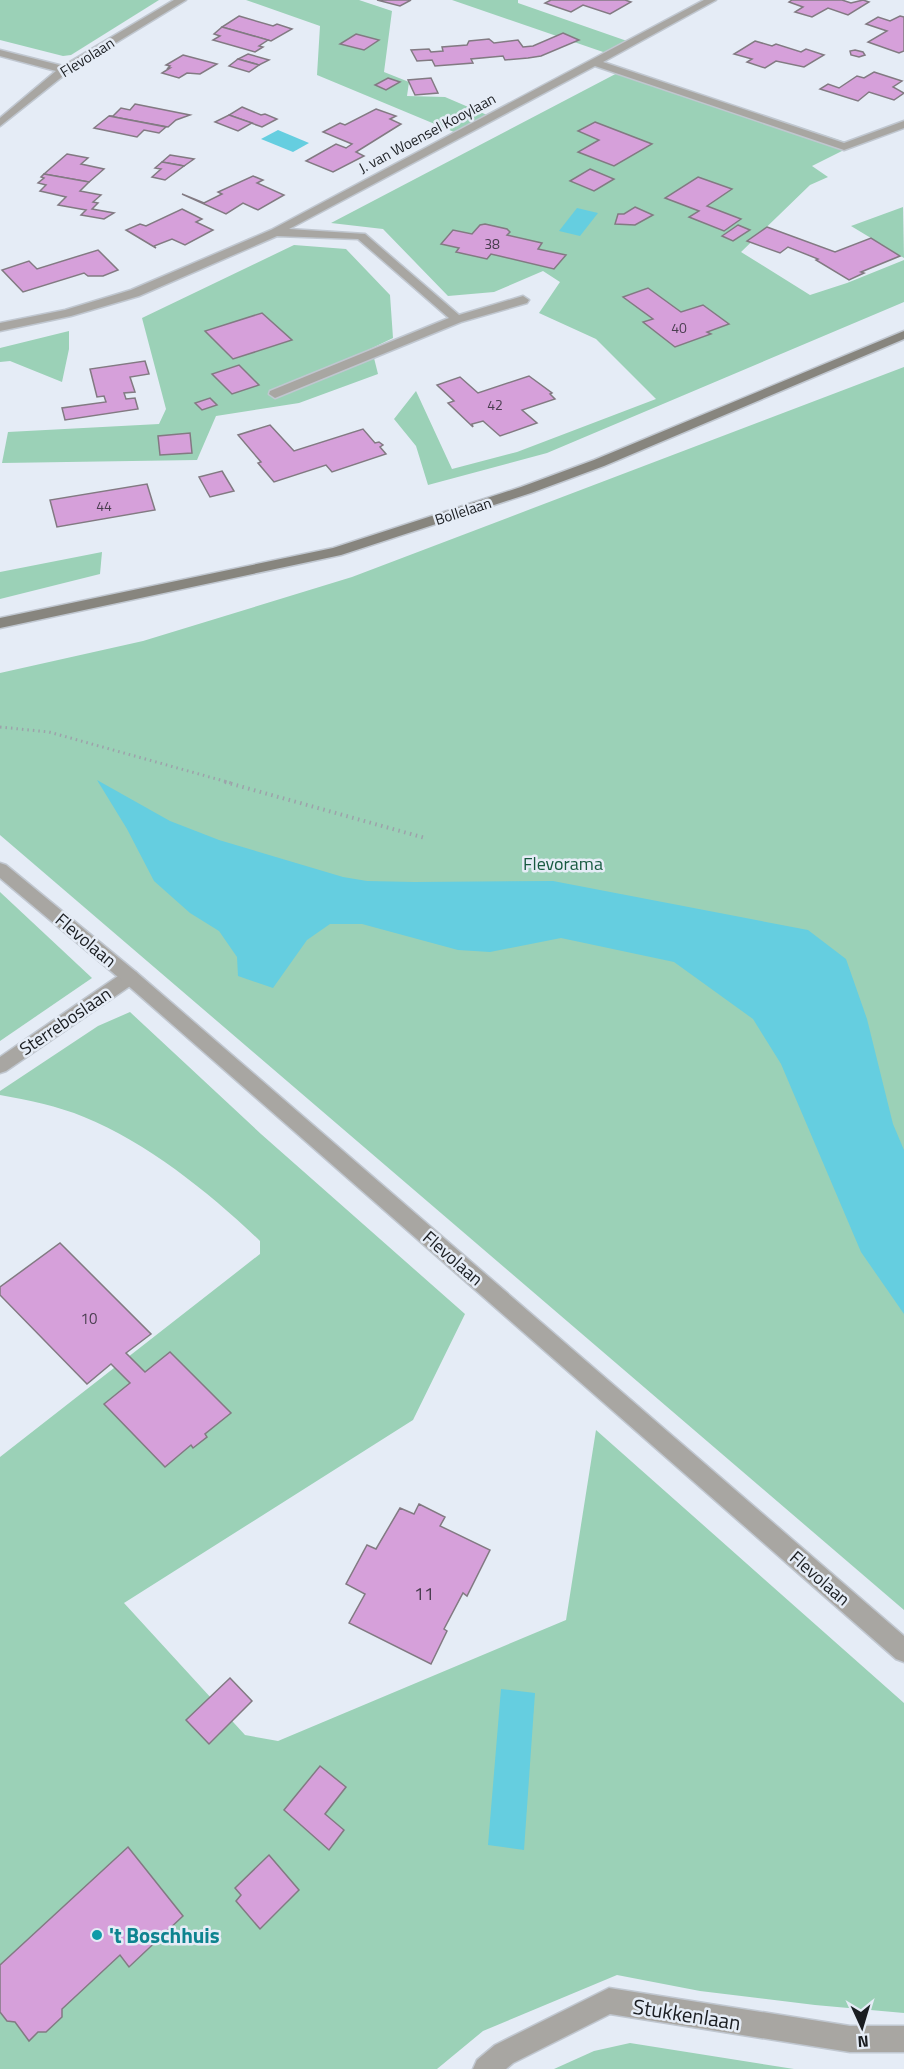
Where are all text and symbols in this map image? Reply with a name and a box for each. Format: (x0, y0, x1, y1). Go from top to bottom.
street label: Flevolaan (55, 31, 119, 83)
street label: J. van Woensel Kooylaan (354, 87, 500, 179)
house number: 38 (484, 233, 500, 254)
house number: 40 (671, 317, 687, 338)
house number: 42 (487, 394, 503, 415)
street label: Bollelaan (432, 491, 494, 531)
house number: 44 (96, 495, 112, 516)
park label: Flevorama (523, 850, 603, 877)
street label: Flevolaan (50, 906, 122, 974)
street label: Sterreboslaan (14, 980, 116, 1062)
street label: Flevolaan (417, 1224, 489, 1292)
house number: 10 (81, 1307, 97, 1330)
street label: Flevolaan (784, 1544, 856, 1612)
house number: 11 (414, 1580, 434, 1607)
place label: 't Boschhuis (109, 1919, 220, 1951)
marker: 't Boschhuis (90, 1928, 104, 1942)
street label: Stukkenlaan (631, 1990, 743, 2038)
north arrow (832, 1997, 892, 2057)
text: N (857, 2030, 869, 2054)

